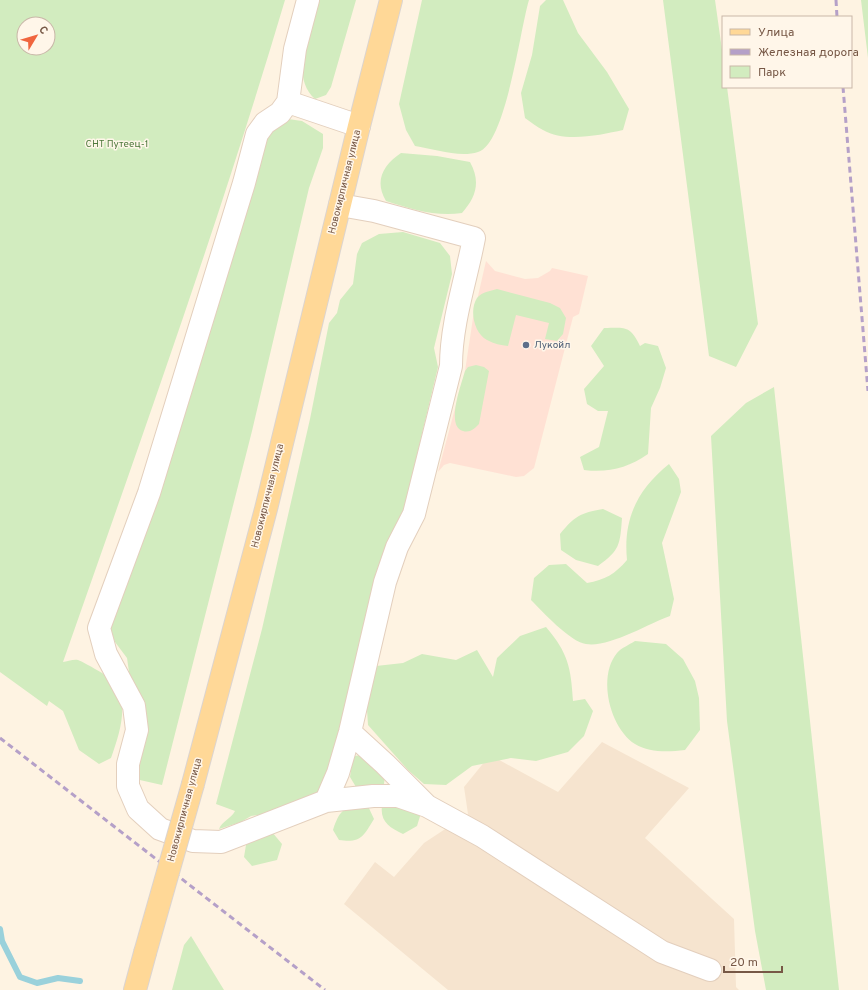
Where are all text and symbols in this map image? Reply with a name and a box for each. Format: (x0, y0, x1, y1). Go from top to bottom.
north arrow (16, 16, 56, 56)
legend (722, 16, 852, 88)
text: С (35, 23, 51, 38)
text: Улица (758, 25, 794, 41)
text: Железная дорога (758, 45, 859, 61)
text: Парк (758, 65, 786, 81)
street label: Новокирпичная улица (326, 129, 364, 235)
park label: СНТ Путеец-1 (86, 138, 148, 151)
place label: Лукойл (534, 339, 570, 352)
marker: Лукойл (521, 340, 531, 350)
street label: Новокирпичная улица (249, 443, 287, 549)
street label: Новокирпичная улица (165, 757, 205, 863)
scale bar (724, 948, 782, 974)
text: 20 m (730, 955, 758, 971)

